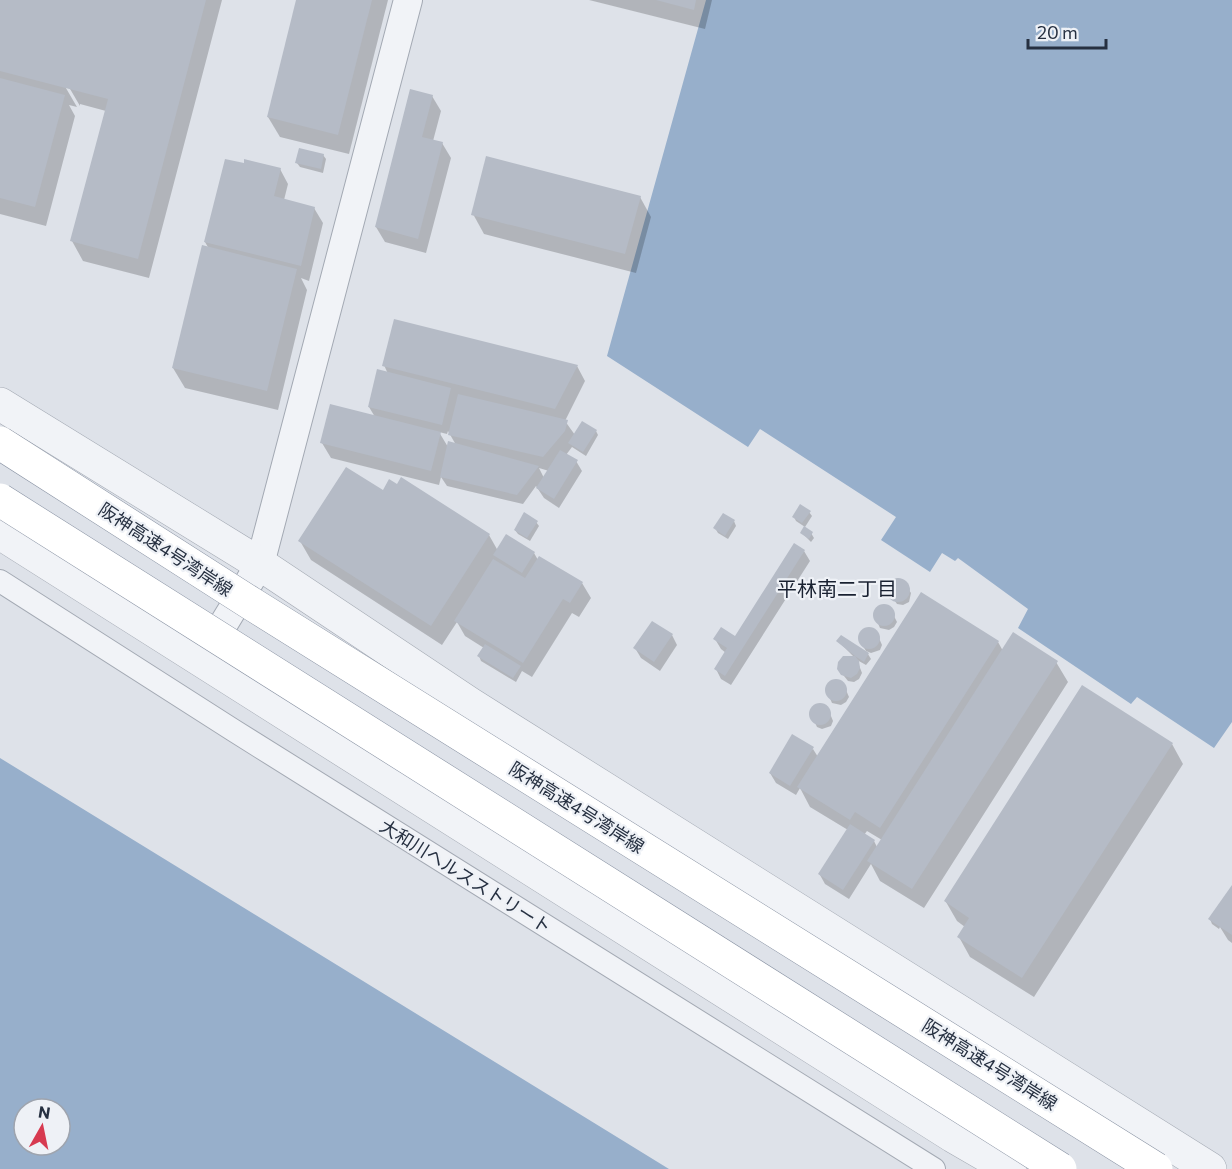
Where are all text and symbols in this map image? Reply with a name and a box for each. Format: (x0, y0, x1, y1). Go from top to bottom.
scale bar (1028, 12, 1106, 50)
text: 20 m (1037, 21, 1078, 43)
street label: 阪神高速4号湾岸線 (95, 498, 237, 600)
district label: 平林南二丁目 (777, 576, 897, 600)
street label: 阪神高速4号湾岸線 (506, 757, 648, 857)
street label: 大和川ヘルスストリート (376, 814, 556, 938)
street label: 阪神高速4号湾岸線 (919, 1014, 1061, 1114)
north arrow (12, 1097, 72, 1157)
text: N (37, 1101, 52, 1122)

